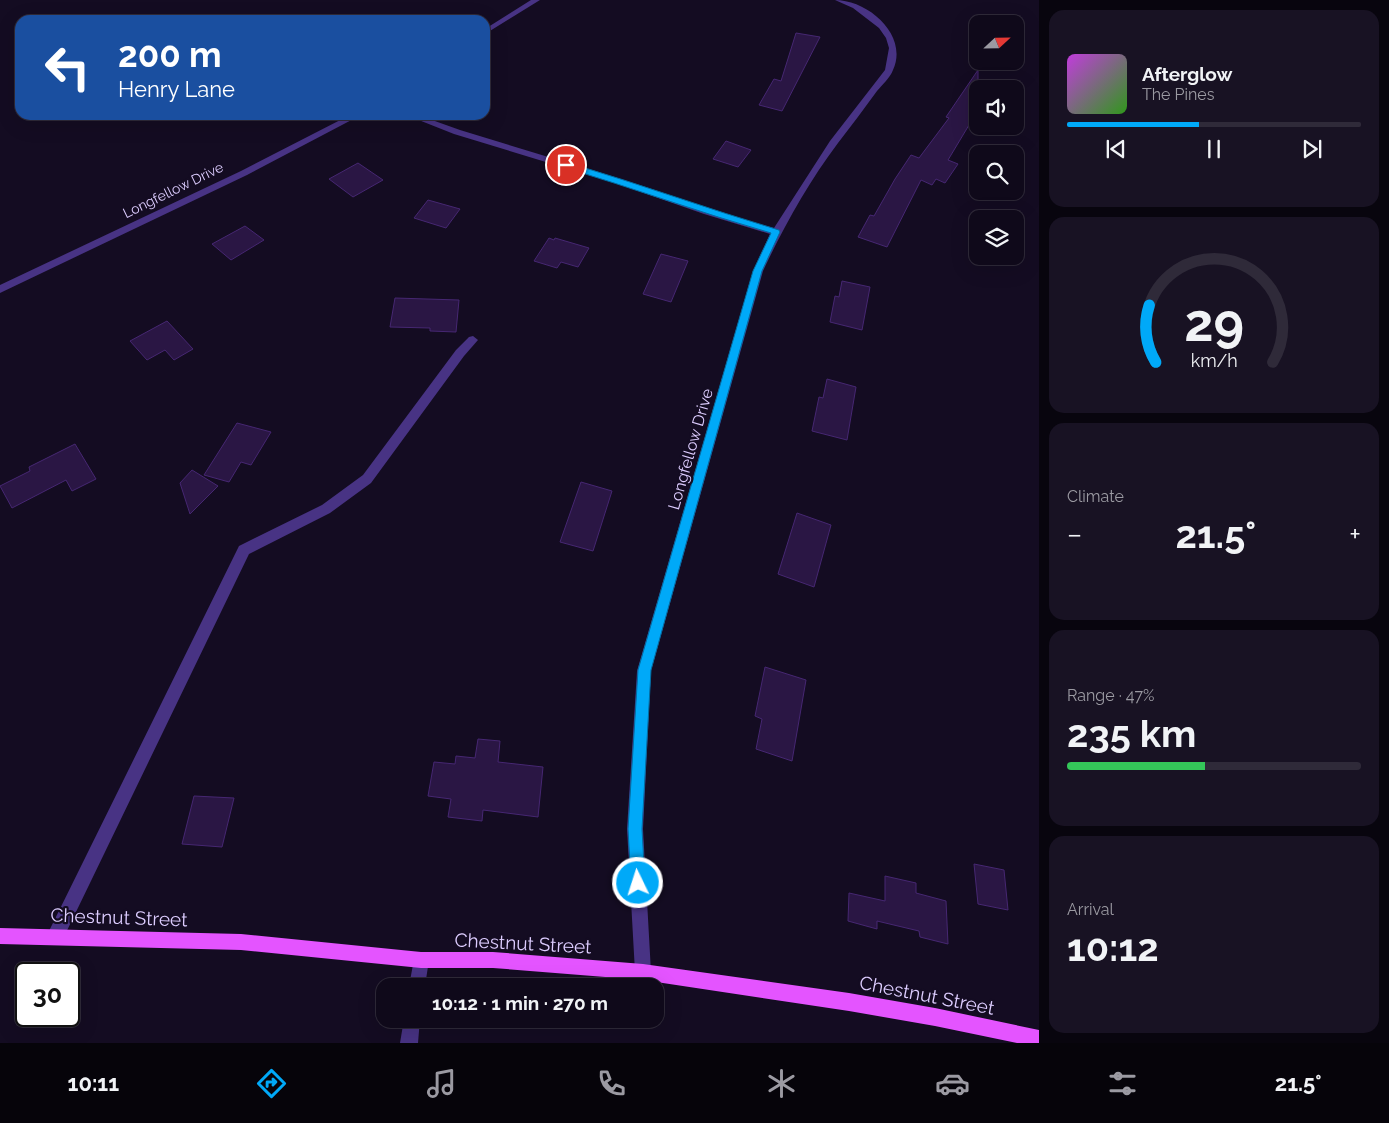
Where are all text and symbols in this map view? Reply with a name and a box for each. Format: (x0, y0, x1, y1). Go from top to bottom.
north arrow (969, 15, 1024, 70)
map controls (969, 15, 1024, 265)
text: 200 m (118, 34, 222, 75)
icon: left (35, 35, 100, 100)
text: Afterglow (1142, 63, 1232, 85)
text: Henry Lane (118, 76, 235, 102)
button: sound (969, 80, 1024, 135)
text: The Pines (1142, 85, 1214, 104)
icon: previous (1102, 135, 1130, 163)
icon: pause (1200, 135, 1228, 163)
icon: next (1298, 135, 1326, 163)
pin (545, 144, 587, 186)
button: search (969, 145, 1024, 200)
icon: arrive (552, 151, 580, 179)
street label: Longfellow Drive (120, 159, 226, 221)
button: layers (969, 210, 1024, 265)
text: 29 (1184, 292, 1244, 353)
text: km/h (1190, 350, 1238, 371)
street label: Longfellow Drive (664, 386, 717, 512)
text: Climate (1067, 487, 1124, 506)
text: 21.5° (1175, 512, 1256, 557)
text: − (1067, 518, 1082, 551)
text: + (1349, 518, 1361, 551)
text: Range · 47% (1067, 686, 1154, 705)
text: 235 km (1067, 711, 1196, 756)
position arrow (611, 856, 663, 908)
text: Arrival (1067, 900, 1114, 919)
street label: Chestnut Street (50, 904, 188, 930)
text: 10:12 (1067, 925, 1159, 970)
street label: Chestnut Street (454, 928, 593, 958)
speed limit sign: 30 (15, 962, 80, 1027)
street label: Chestnut Street (858, 971, 997, 1019)
text: 10:12 · 1 min · 270 m (432, 992, 608, 1014)
icon: directions (254, 1066, 289, 1101)
icon: music (424, 1066, 459, 1101)
icon: phone (594, 1066, 629, 1101)
icon: climate (764, 1066, 799, 1101)
icon: car (935, 1066, 970, 1101)
icon: filters (1105, 1066, 1140, 1101)
text: 10:11 (68, 1070, 119, 1096)
text: 21.5° (1275, 1070, 1321, 1096)

